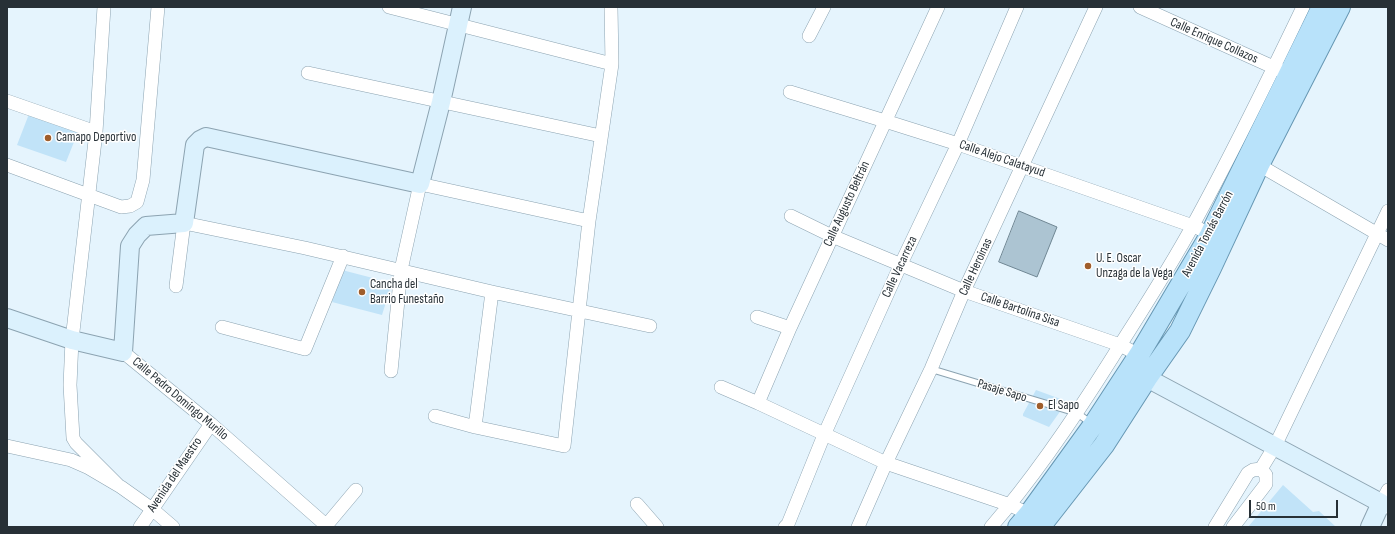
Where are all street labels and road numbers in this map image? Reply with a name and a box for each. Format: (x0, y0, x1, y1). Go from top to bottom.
street label: Calle Enrique Collazos (1168, 15, 1260, 67)
street label: Calle Alejo Calatayud (957, 137, 1047, 181)
street label: Calle Augusto Beltrán (820, 159, 874, 249)
street label: Avenida Tomás Barrón (1179, 188, 1237, 280)
street label: Calle Vacarreza (879, 234, 921, 300)
street label: Calle Heroinas (956, 236, 996, 298)
street label: Calle Bartolina Sisa (978, 289, 1062, 331)
street label: Calle Pedro Domingo Murillo (129, 354, 231, 444)
street label: Pasaje Sapo (975, 376, 1029, 406)
street label: Avenida del Maestro (144, 435, 206, 515)

